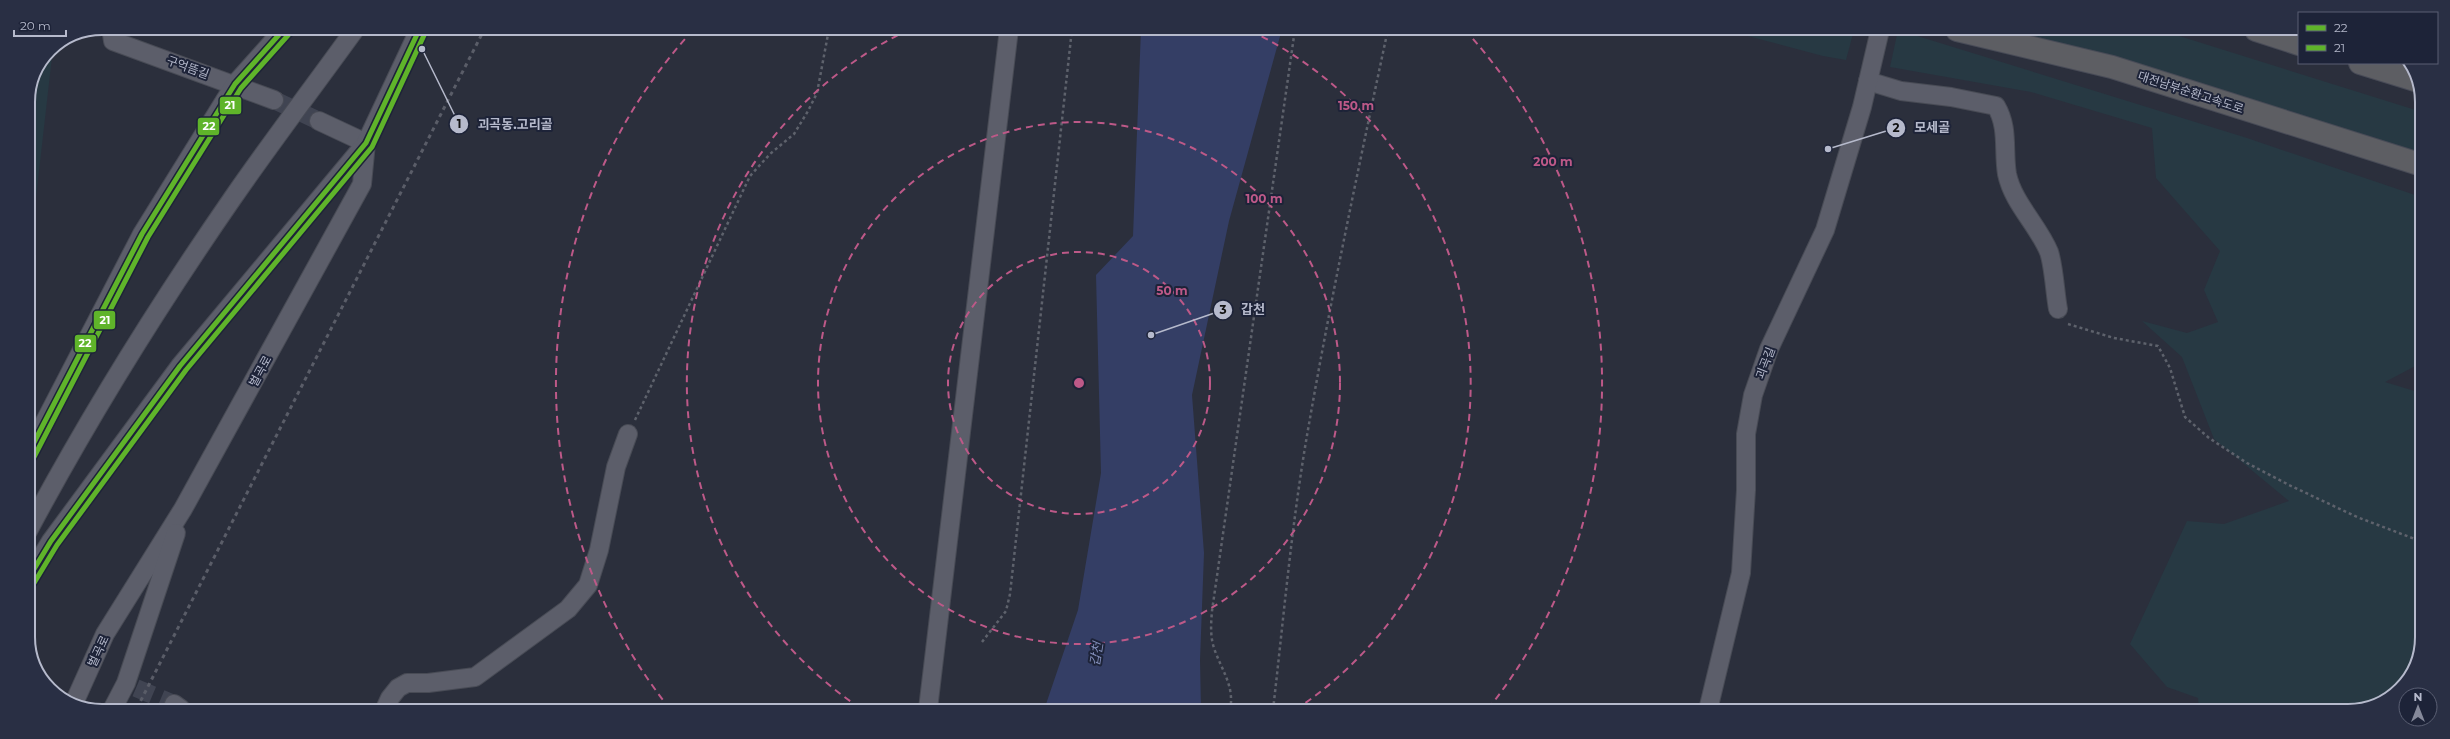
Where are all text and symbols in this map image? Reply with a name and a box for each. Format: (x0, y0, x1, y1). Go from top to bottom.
scale bar (14, 12, 66, 38)
legend (2298, 12, 2438, 64)
text: 20 m (20, 18, 51, 33)
text: 22 (2334, 20, 2348, 35)
text: 21 (2334, 40, 2345, 55)
street label: 구억뜸길 (165, 52, 211, 82)
street label: 대전남부순환고속도로 (2136, 68, 2246, 116)
line badge: 21 (219, 96, 242, 115)
text: 21 (225, 98, 235, 112)
text: 150 m (1338, 98, 1374, 113)
callout: 괴곡동.고리골 (449, 112, 560, 137)
callout: 모세골 (1886, 115, 1958, 140)
text: 1 (457, 116, 461, 131)
text: 괴곡동.고리골 (477, 116, 553, 132)
line badge: 22 (197, 117, 220, 136)
text: 22 (203, 119, 216, 133)
text: 모세골 (1914, 119, 1950, 135)
text: 2 (1892, 120, 1900, 135)
text: 200 m (1533, 154, 1573, 169)
text: 100 m (1246, 191, 1282, 206)
text: 50 m (1156, 283, 1188, 298)
callout: 갑천 (1213, 297, 1273, 322)
text: 갑천 (1241, 301, 1265, 317)
text: 3 (1218, 302, 1227, 317)
line badge: 21 (93, 310, 116, 330)
text: 21 (100, 313, 110, 327)
line badge: 22 (74, 334, 97, 353)
text: 22 (79, 336, 92, 350)
street label: 괴곡길 (1752, 345, 1778, 381)
street label: 벌곡로 (245, 353, 275, 389)
centre of rings (1072, 376, 1086, 390)
street label: 벌곡로 (84, 633, 112, 669)
water label: 갑천 (1086, 640, 1106, 667)
north arrow (2398, 687, 2438, 727)
text: N (2414, 690, 2422, 704)

